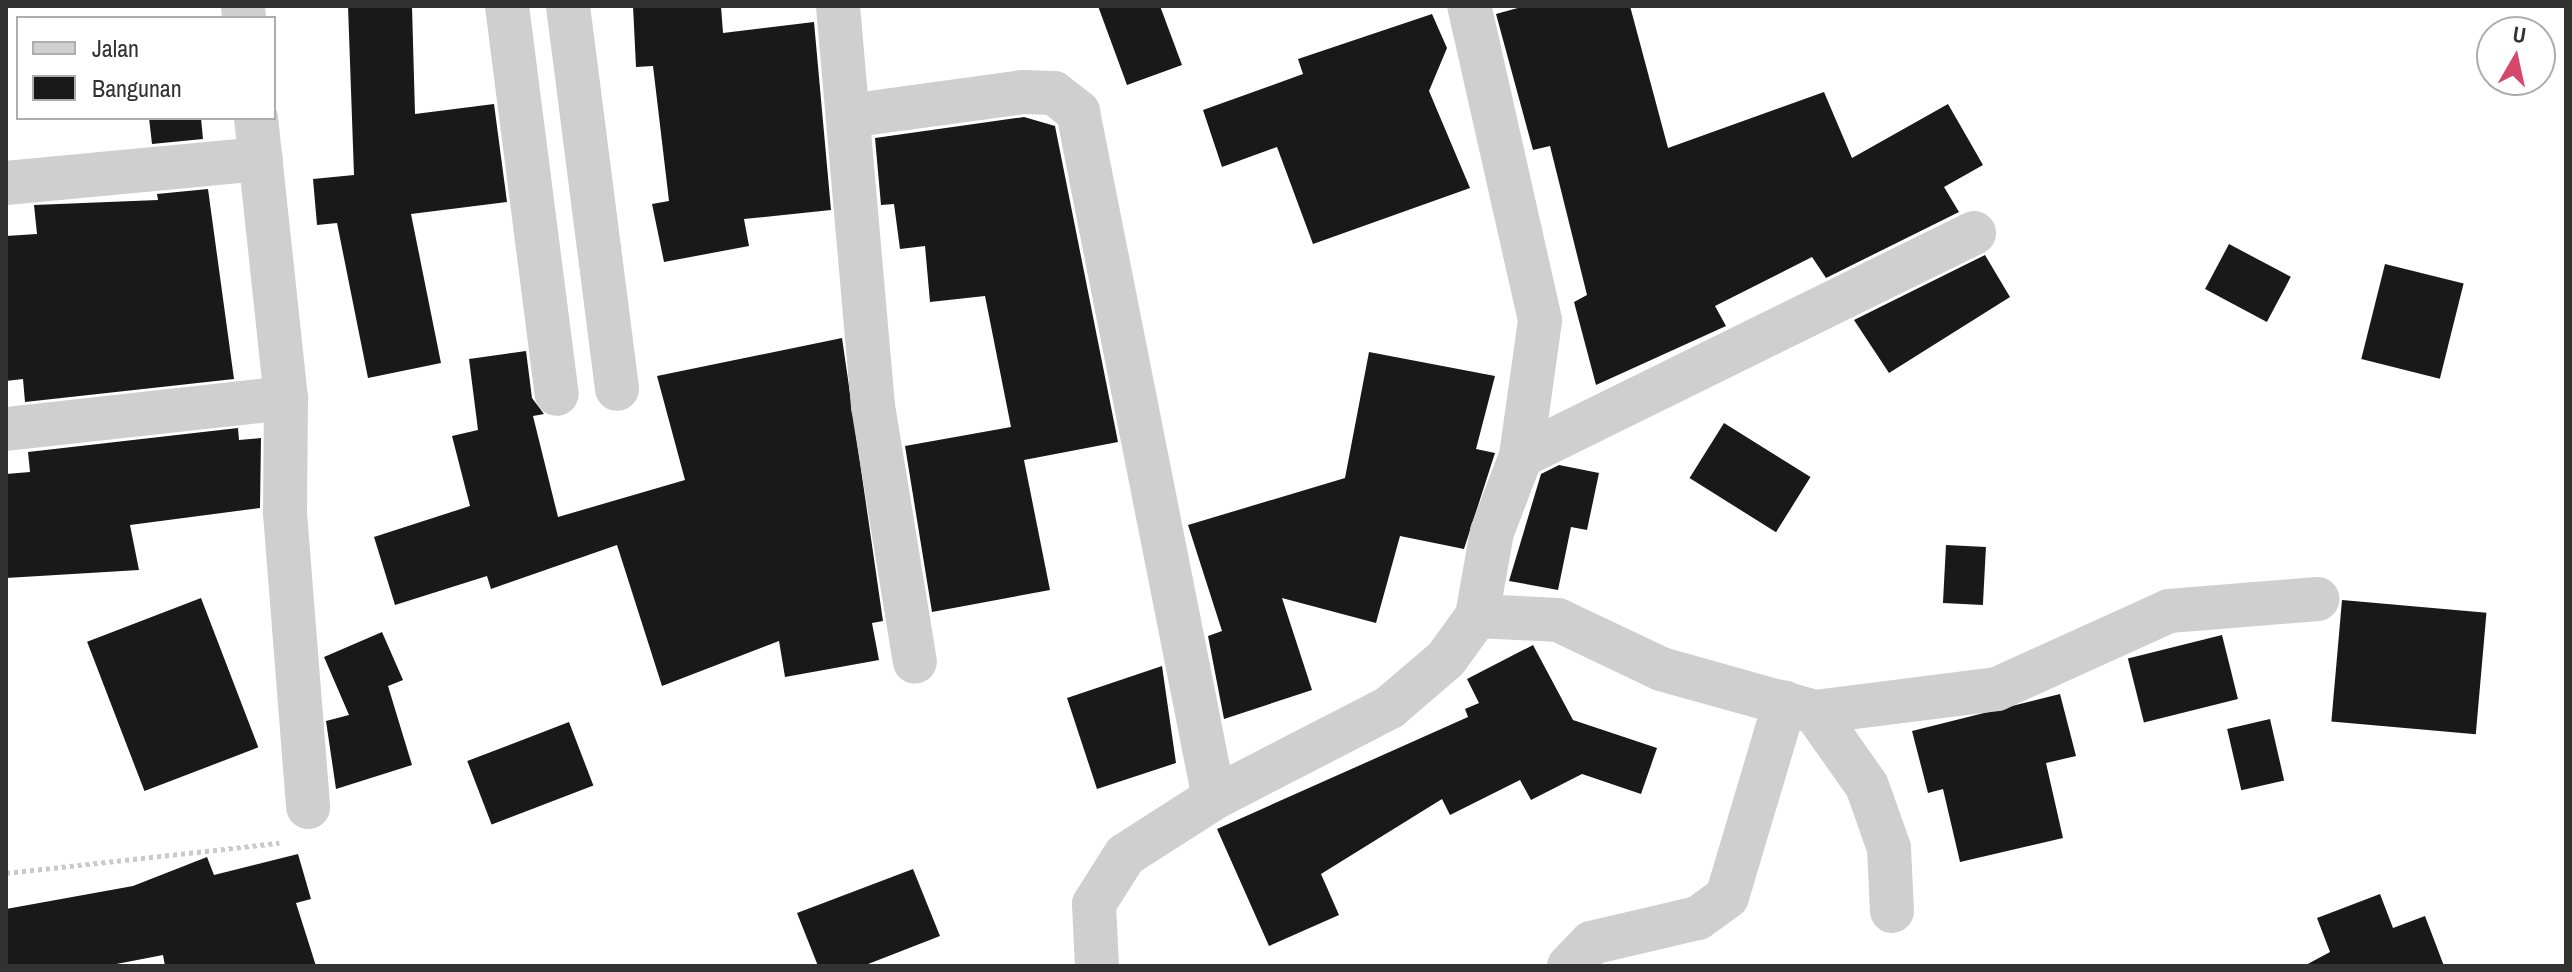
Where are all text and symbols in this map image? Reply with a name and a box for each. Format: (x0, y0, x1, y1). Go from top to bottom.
legend (16, 16, 276, 120)
north arrow (2476, 16, 2556, 96)
text: U (2511, 18, 2528, 50)
text: Jalan (92, 32, 139, 64)
text: Bangunan (92, 72, 182, 104)

